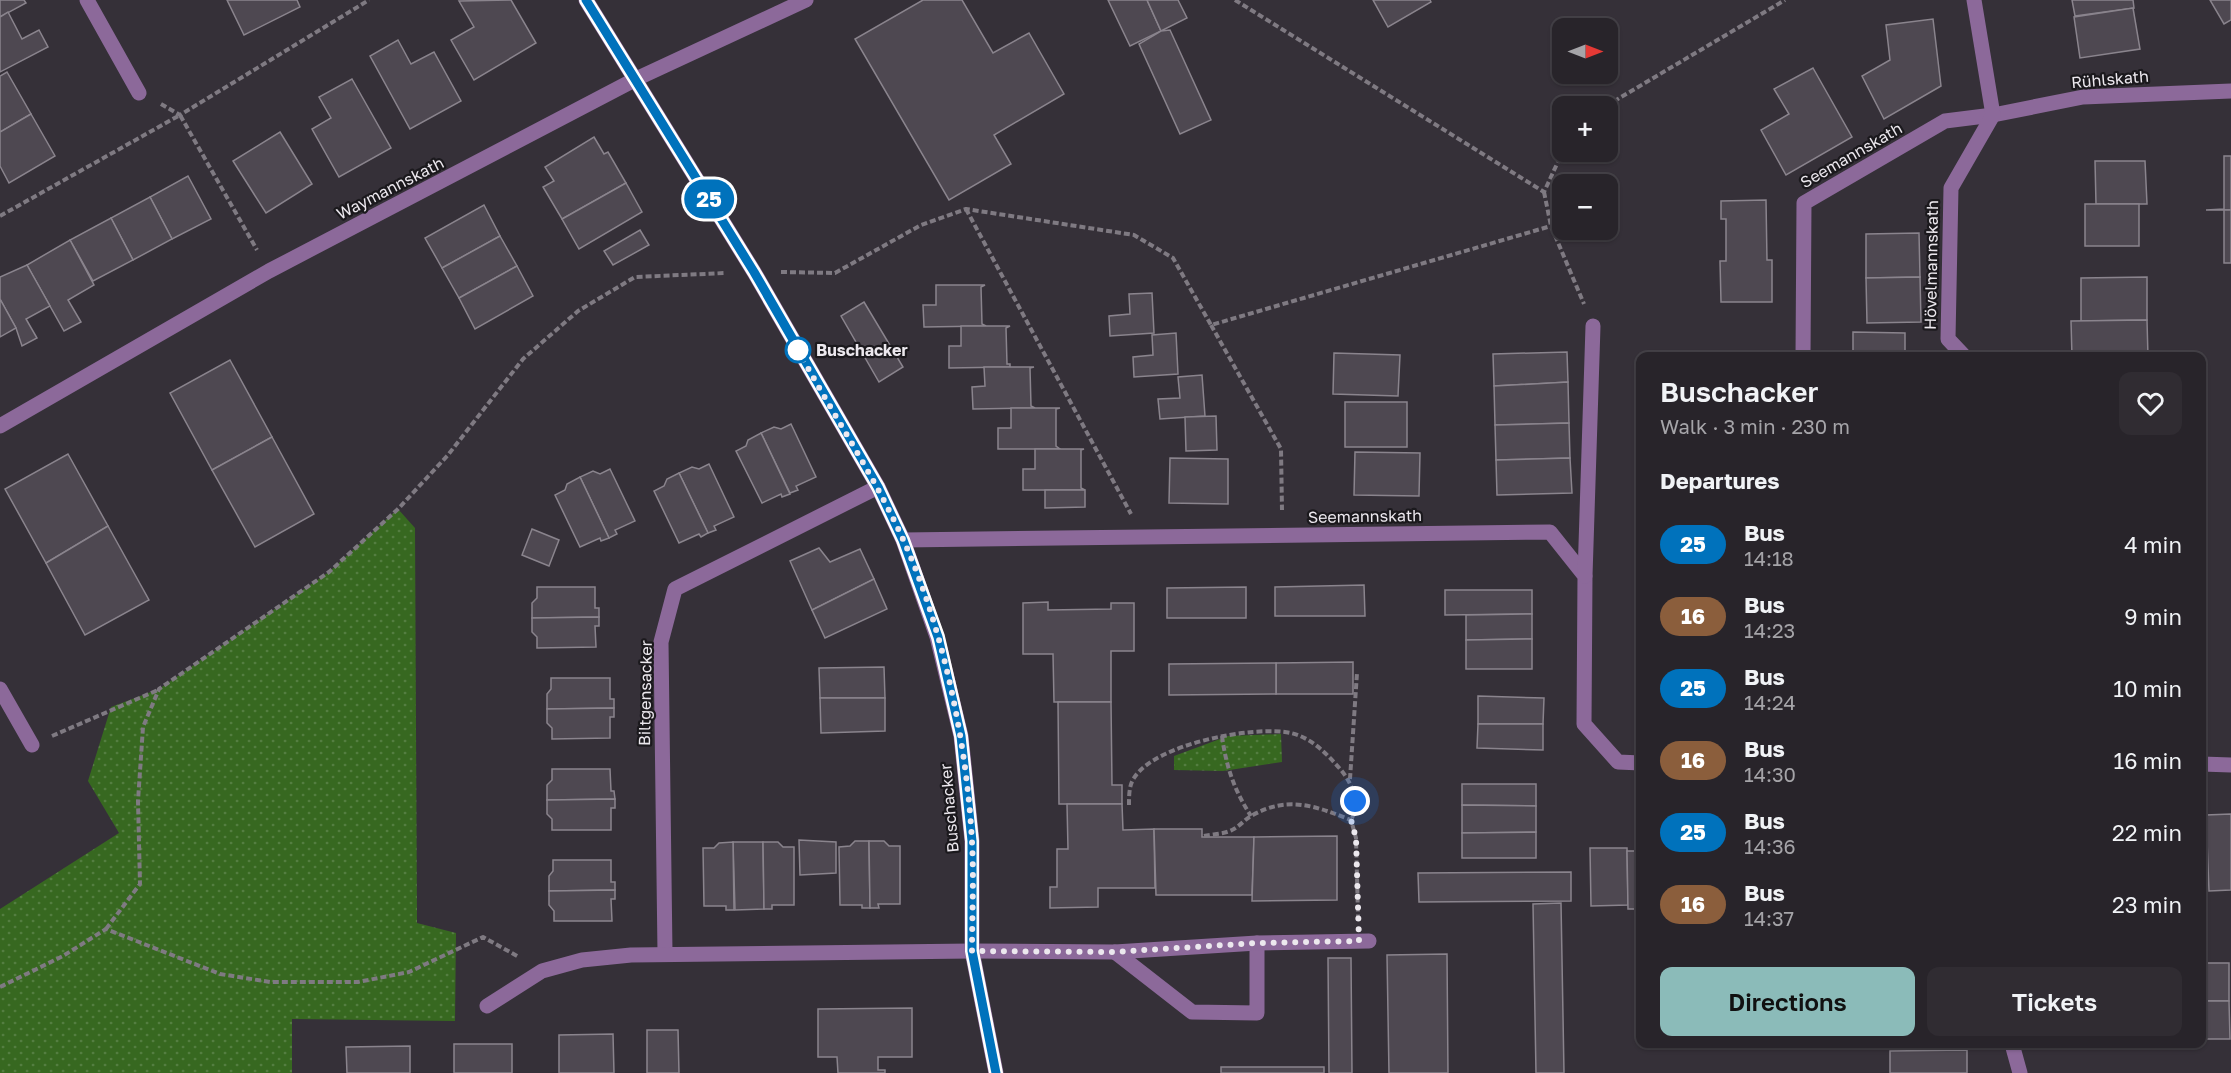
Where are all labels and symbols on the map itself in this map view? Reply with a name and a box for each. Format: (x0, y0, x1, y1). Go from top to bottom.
north arrow (1552, 18, 1618, 84)
street label: Rühlskath (2070, 66, 2150, 92)
street label: Seemannskath (1797, 118, 1905, 192)
street label: Waymannskath (333, 152, 447, 224)
line badge: 25 (682, 180, 736, 218)
street label: Hövelmannskath (1920, 200, 1942, 330)
marker: Buschacker (785, 337, 811, 363)
place label: Buschacker (816, 340, 908, 360)
street label: Seemannskath (1308, 505, 1422, 527)
street label: Biltgensacker (634, 640, 656, 746)
street label: Buschacker (935, 763, 963, 853)
your location (1340, 786, 1370, 816)

